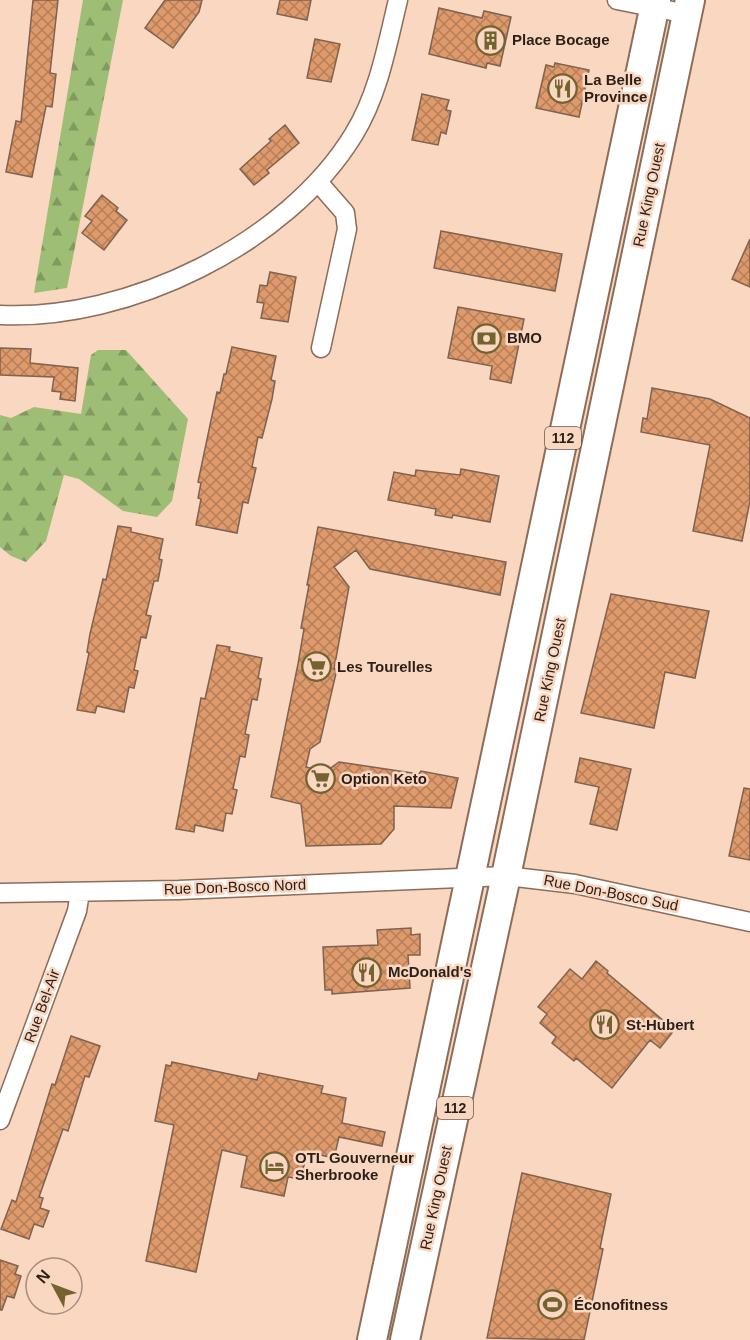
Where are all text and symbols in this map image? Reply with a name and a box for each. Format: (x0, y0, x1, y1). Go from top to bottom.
building icon: Place Bocage (475, 24, 507, 56)
place label: Place Bocage (512, 31, 610, 48)
place label: La Belle Province (584, 71, 647, 105)
restaurant icon: La Belle Province (547, 73, 579, 105)
street label: Rue King Ouest (629, 141, 668, 248)
bank icon: BMO (470, 322, 502, 354)
place label: BMO (507, 329, 542, 346)
road number: 112 (545, 427, 581, 449)
street label: Rue King Ouest (530, 616, 569, 723)
supermarket icon: Les Tourelles (300, 651, 332, 683)
place label: Les Tourelles (337, 658, 433, 675)
supermarket icon: Option Keto (304, 763, 336, 795)
place label: Option Keto (341, 770, 427, 787)
street label: Rue Don-Bosco Sud (542, 871, 680, 914)
street label: Rue Don-Bosco Nord (163, 876, 307, 897)
restaurant icon: McDonald's (351, 956, 383, 988)
place label: McDonald's (388, 963, 472, 980)
street label: Rue Bel-Air (20, 967, 63, 1045)
restaurant icon: St-Hubert (589, 1009, 621, 1041)
place label: St-Hubert (626, 1016, 694, 1033)
road number: 112 (437, 1097, 473, 1119)
street label: Rue King Ouest (416, 1144, 455, 1251)
place label: OTL Gouverneur Sherbrooke (295, 1149, 414, 1183)
hotel icon: OTL Gouverneur Sherbrooke (258, 1151, 290, 1183)
north arrow (24, 1256, 84, 1316)
text: N (33, 1267, 53, 1286)
sports icon: Éconofitness (537, 1289, 569, 1321)
place label: Éconofitness (574, 1296, 668, 1313)

